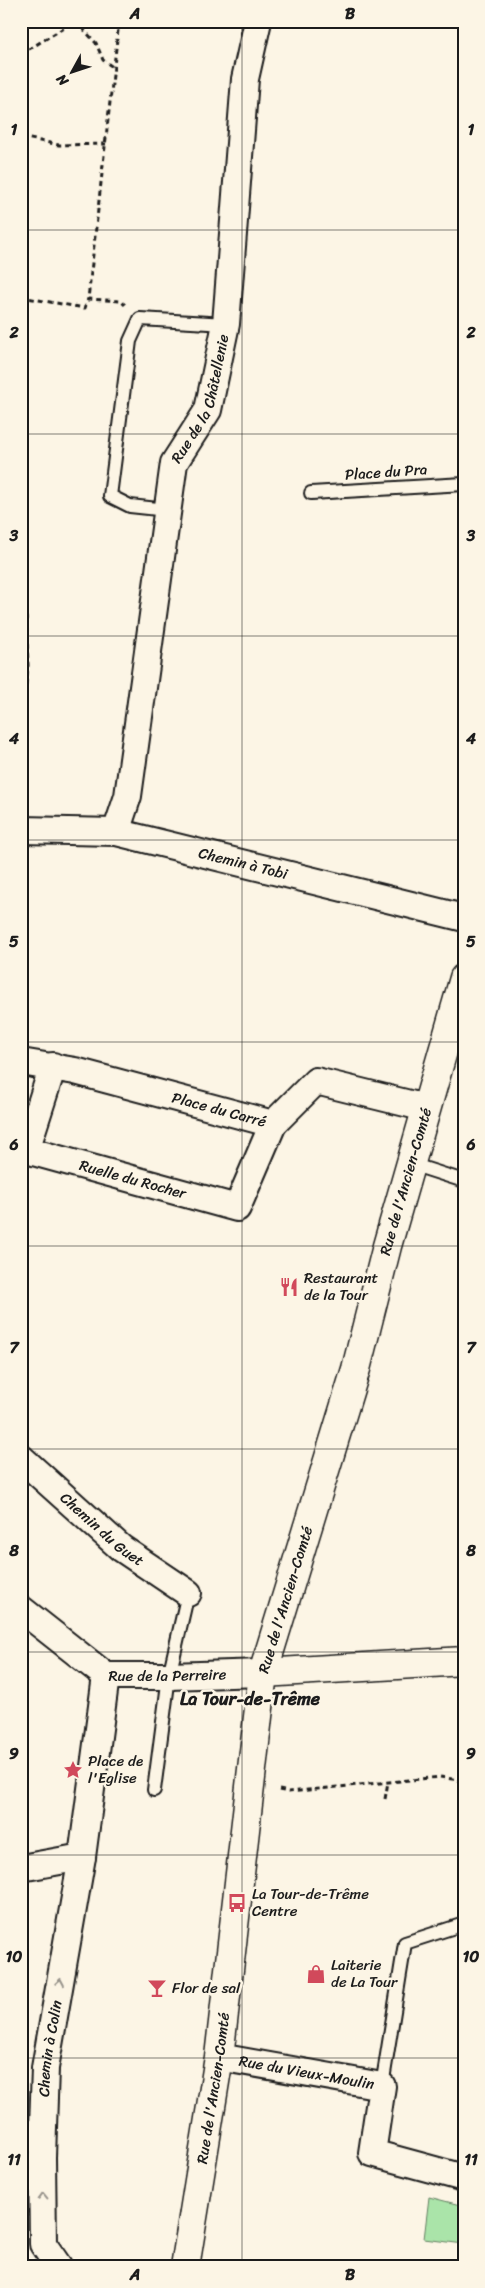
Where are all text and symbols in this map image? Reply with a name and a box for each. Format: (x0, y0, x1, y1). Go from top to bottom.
text: A (129, 0, 140, 28)
text: B (345, 0, 356, 28)
north arrow (48, 48, 98, 98)
text: N (50, 68, 76, 93)
text: 1 (11, 115, 18, 144)
text: 1 (468, 115, 475, 144)
text: 2 (8, 318, 19, 347)
text: 2 (465, 318, 476, 347)
street label: Rue de la Châtellenie (164, 332, 237, 469)
street label: Place du Pra (344, 456, 429, 488)
text: 3 (9, 521, 19, 550)
text: 3 (466, 521, 476, 550)
text: 4 (8, 724, 19, 753)
text: 4 (465, 724, 476, 753)
street label: Chemin à Tobi (196, 840, 291, 887)
text: 5 (9, 927, 19, 956)
text: 5 (466, 927, 476, 956)
street label: Place du Carré (169, 1085, 270, 1135)
street label: Rue de l'Ancien-Comté (372, 1104, 439, 1258)
text: 6 (8, 1130, 19, 1159)
text: 6 (465, 1130, 476, 1159)
street label: Ruelle du Rocher (76, 1152, 190, 1207)
place label: Restaurant de la Tour (304, 1265, 379, 1308)
restaurant icon: Restaurant de la Tour (278, 1276, 300, 1298)
text: 7 (9, 1333, 20, 1362)
text: 7 (466, 1333, 477, 1362)
street label: Chemin du Guet (54, 1486, 150, 1573)
street label: Rue de l'Ancien-Comté (251, 1522, 320, 1676)
text: 8 (8, 1536, 19, 1565)
text: 8 (465, 1536, 476, 1565)
street label: Rue de la Perreire (108, 1661, 227, 1689)
district label: La Tour-de-Trême (180, 1683, 321, 1715)
text: 9 (9, 1739, 19, 1768)
text: 9 (466, 1739, 476, 1768)
place label: Place de l'Eglise (88, 1748, 143, 1791)
place icon: Place de l'Eglise (62, 1759, 84, 1781)
place label: La Tour-de-Trême Centre (252, 1881, 369, 1924)
bus stop icon: La Tour-de-Trême Centre (226, 1892, 248, 1914)
text: 10 (6, 1942, 22, 1971)
text: 10 (463, 1942, 479, 1971)
place label: Laiterie de La Tour (331, 1952, 398, 1995)
shop icon: Laiterie de La Tour (305, 1963, 327, 1985)
place label: Flor de sal (172, 1975, 241, 2001)
bar icon: Flor de sal (146, 1977, 168, 1999)
one-way arrow (55, 1978, 65, 1986)
street label: Chemin à Colin (31, 1998, 70, 2097)
street label: Rue de l'Ancien-Comté (189, 2011, 237, 2166)
street label: Rue du Vieux-Moulin (237, 2048, 376, 2097)
text: 11 (7, 2145, 21, 2174)
text: 11 (464, 2145, 478, 2174)
one-way arrow (38, 2191, 48, 2199)
text: A (129, 2260, 140, 2288)
text: B (345, 2260, 356, 2288)

